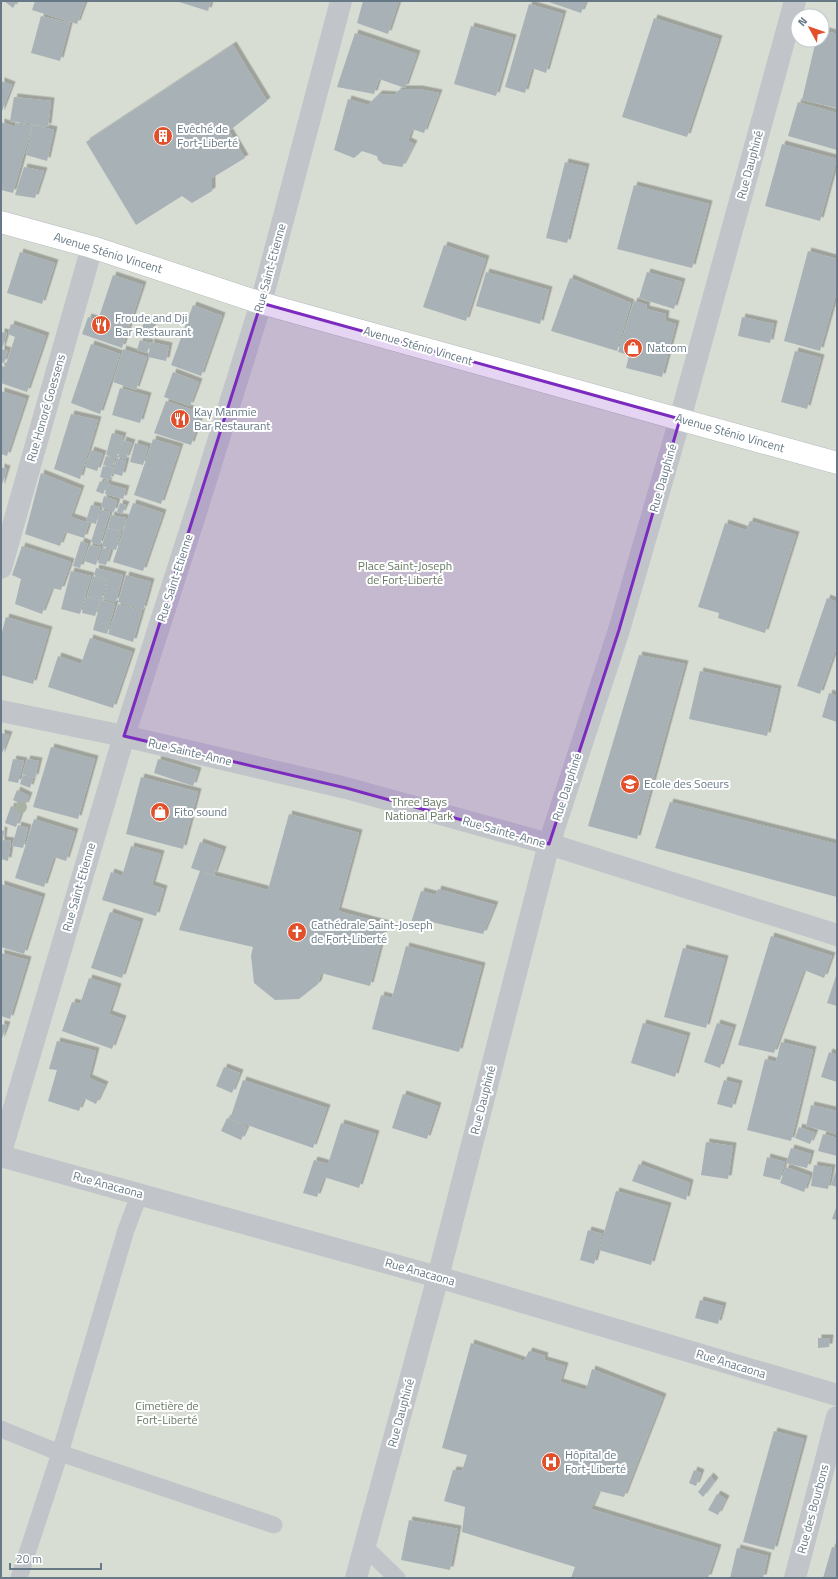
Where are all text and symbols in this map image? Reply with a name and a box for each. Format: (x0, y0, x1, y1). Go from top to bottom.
north arrow (790, 8, 830, 48)
text: N (794, 14, 811, 30)
place label: Evêché de Fort-Liberté (177, 119, 238, 152)
building icon: Evêché de Fort-Liberté (152, 125, 174, 147)
street label: Rue Dauphiné (731, 128, 768, 201)
street label: Rue Saint-Etienne (248, 221, 291, 315)
street label: Avenue Sténio Vincent (51, 227, 166, 278)
place label: Froude and Dji Bar Restaurant (115, 308, 192, 341)
restaurant icon: Froude and Dji Bar Restaurant (90, 314, 112, 336)
street label: Avenue Sténio Vincent (361, 321, 476, 370)
shop icon: Natcom (622, 337, 644, 359)
place label: Natcom (647, 338, 687, 357)
street label: Rue Honoré Goessens (21, 351, 70, 464)
place label: Kay Manmie Bar Restaurant (194, 402, 271, 435)
restaurant icon: Kay Manmie Bar Restaurant (169, 408, 191, 430)
street label: Avenue Sténio Vincent (673, 408, 788, 457)
street label: Rue Dauphiné (644, 441, 681, 514)
street label: Rue Saint-Etienne (151, 531, 198, 624)
park label: Place Saint-Joseph de Fort-Liberté (358, 556, 452, 589)
street label: Rue Sainte-Anne (146, 733, 234, 770)
street label: Rue Dauphiné (547, 750, 586, 823)
school or university icon: Ecole des Soeurs (619, 773, 641, 795)
place label: Ecole des Soeurs (644, 774, 730, 793)
park label: Three Bays National Park (385, 792, 453, 825)
shop icon: Fito sound (149, 801, 171, 823)
place label: Fito sound (174, 802, 227, 821)
street label: Rue Sainte-Anne (460, 811, 548, 852)
street label: Rue Saint-Etienne (57, 840, 100, 934)
place label: Cathédrale Saint-Joseph de Fort-Liberté (311, 915, 433, 948)
church icon: Cathédrale Saint-Joseph de Fort-Liberté (286, 921, 308, 943)
street label: Rue Dauphiné (465, 1063, 500, 1136)
street label: Rue Anacaona (71, 1166, 145, 1203)
street label: Rue Anacaona (383, 1252, 457, 1291)
street label: Rue Anacaona (694, 1344, 768, 1383)
street label: Rue Dauphiné (382, 1376, 419, 1449)
park label: Cimetière de Fort-Liberté (135, 1396, 199, 1429)
place label: Hôpital de Fort-Liberté (565, 1445, 626, 1478)
hospital icon: Hôpital de Fort-Liberté (540, 1451, 562, 1473)
street label: Rue des Bourbons (791, 1462, 834, 1556)
scale bar (10, 1545, 101, 1571)
text: 20 m (16, 1549, 42, 1568)

